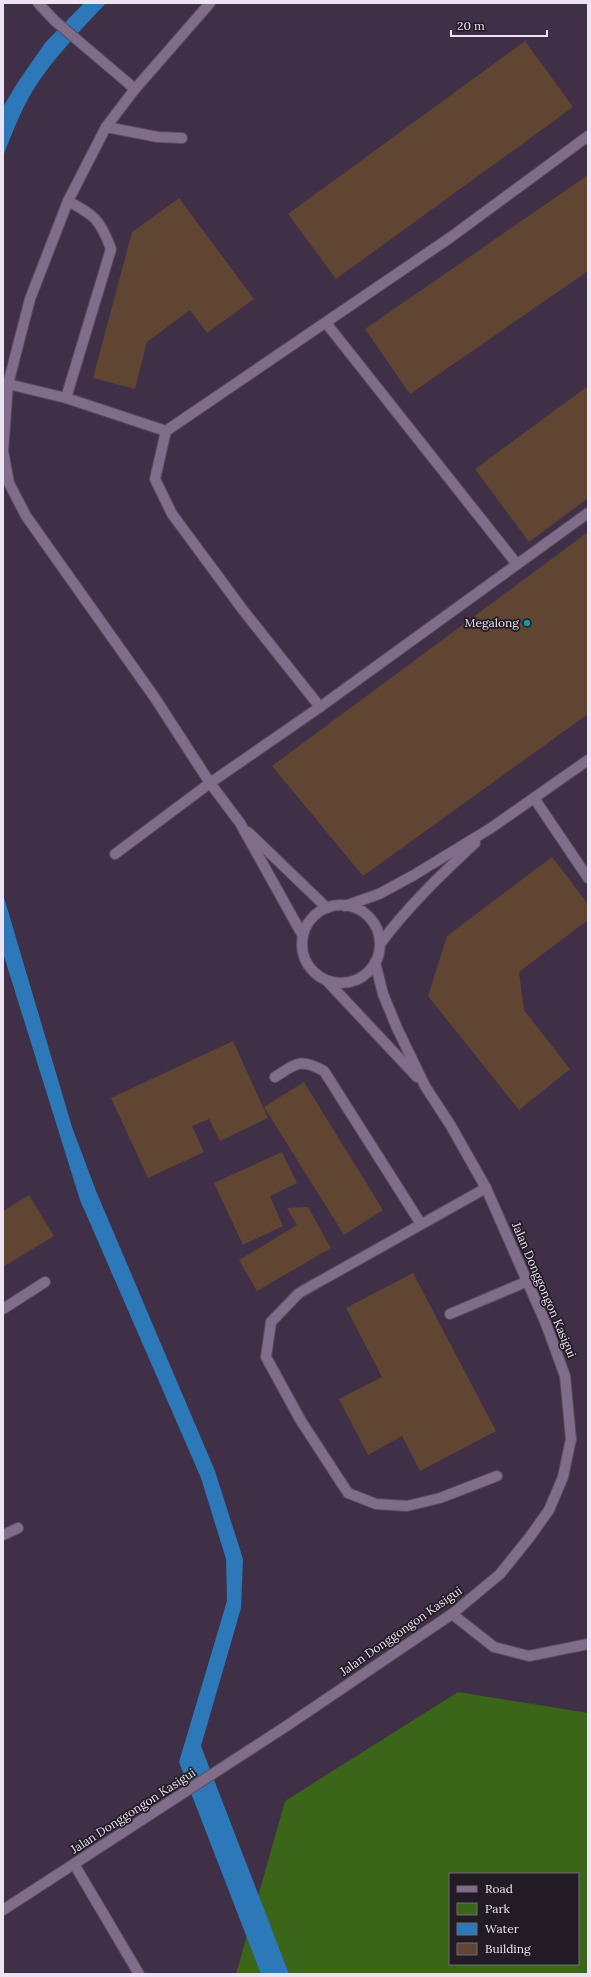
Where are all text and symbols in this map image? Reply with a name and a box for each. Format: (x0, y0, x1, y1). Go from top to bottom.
scale bar (451, 12, 547, 38)
text: 20 m (457, 18, 485, 33)
place label: Megalong (465, 615, 519, 630)
marker: Megalong (522, 618, 532, 628)
street label: Jalan Donggongon Kasigui (509, 1219, 580, 1360)
street label: Jalan Donggongon Kasigui (336, 1583, 465, 1679)
street label: Jalan Donggongon Kasigui (67, 1765, 198, 1857)
legend (449, 1873, 579, 1965)
text: Road (485, 1881, 513, 1896)
text: Park (485, 1901, 511, 1916)
text: Water (485, 1921, 520, 1936)
text: Building (485, 1941, 531, 1956)

